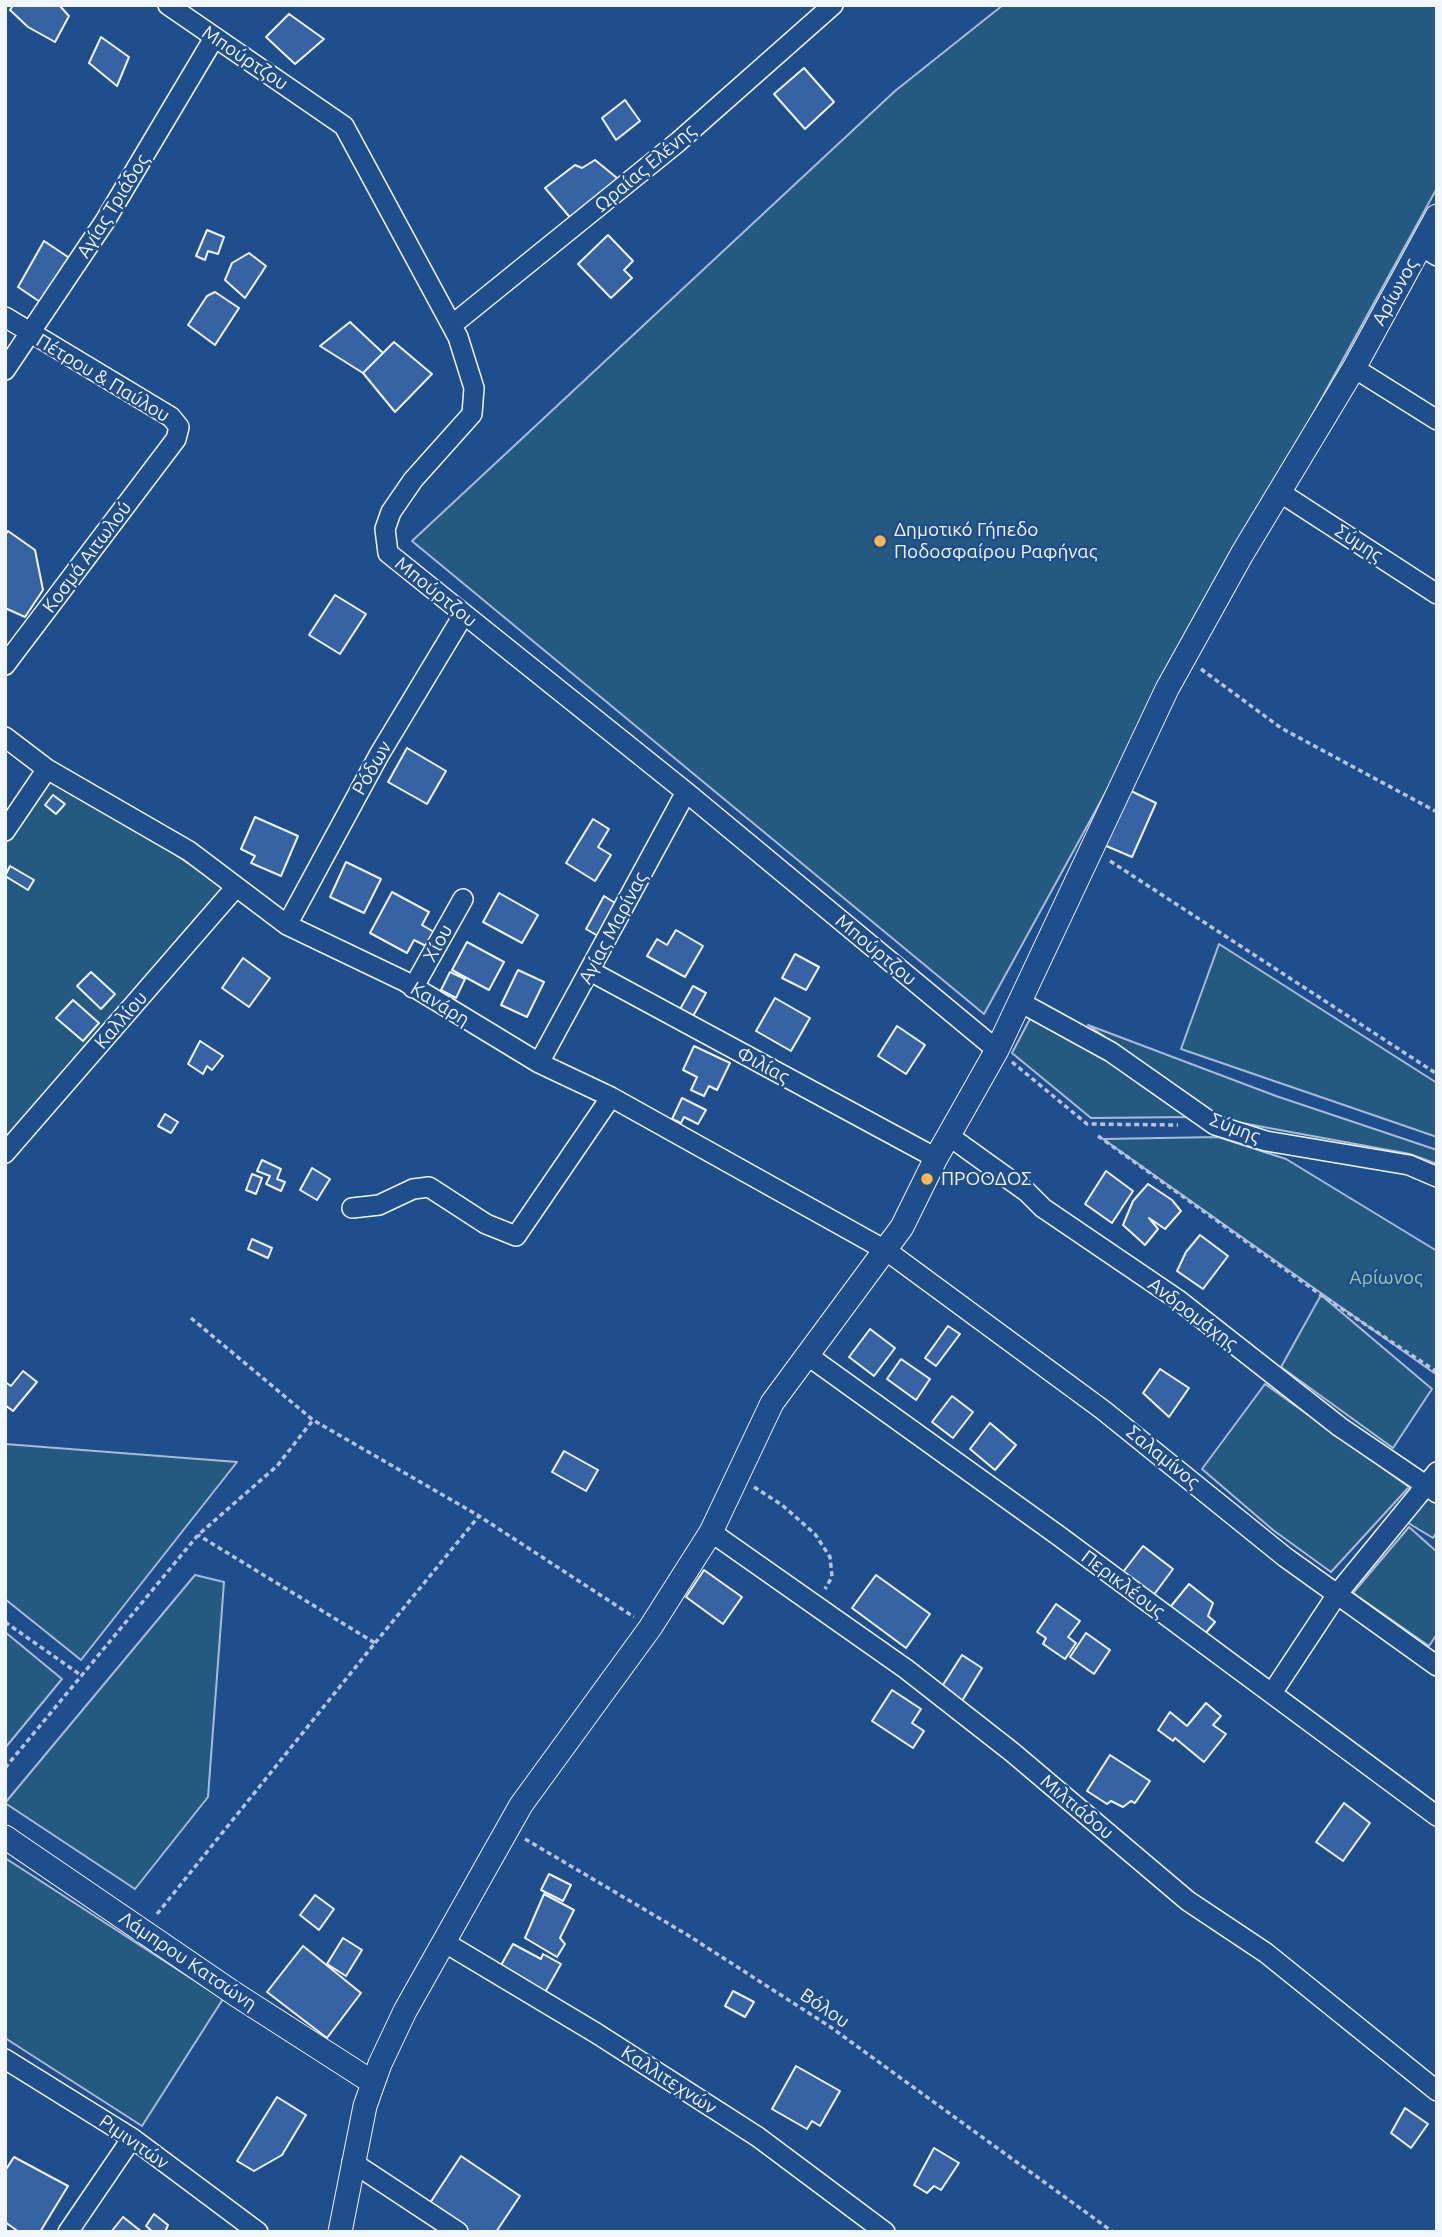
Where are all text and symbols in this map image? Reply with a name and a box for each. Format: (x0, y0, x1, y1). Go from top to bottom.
street label: Μπούρτζου (198, 21, 292, 95)
street label: Ωραίας Ελένης (590, 119, 700, 217)
street label: Αγίας Τριάδος (72, 150, 154, 262)
street label: Αρίωνος (1367, 254, 1423, 330)
street label: Πέτρου & Παύλου (32, 329, 174, 427)
street label: Κοσμά Αιτωλού (38, 497, 136, 617)
place label: Δημοτικό Γήπεδο Ποδοσφαίρου Ραφήνας (894, 519, 1097, 563)
street label: Σύμης (1331, 519, 1387, 567)
marker: Δημοτικό Γήπεδο Ποδοσφαίρου Ραφήνας (872, 533, 888, 549)
street label: Μπούρτζου (390, 552, 482, 632)
street label: Ρόδων (348, 737, 396, 799)
street label: Αγίας Μαρίνας (574, 868, 652, 988)
street label: Μπούρτζου (831, 909, 921, 991)
street label: Χίου (419, 920, 457, 966)
street label: Κανάρη (406, 977, 474, 1031)
street label: Καλλίου (90, 986, 152, 1054)
street label: Φιλίας (733, 1042, 793, 1088)
street label: Σύμης (1207, 1108, 1263, 1148)
place label: ΠΡΟΟΔΟΣ (941, 1168, 1032, 1190)
marker: ΠΡΟΟΔΟΣ (919, 1171, 935, 1187)
park label: Αρίωνος (1349, 1267, 1423, 1289)
street label: Ανδρομάχης (1144, 1273, 1242, 1355)
street label: Σαλαμίνος (1122, 1421, 1204, 1493)
street label: Περικλέους (1077, 1545, 1169, 1623)
street label: Μιλτιάδου (1036, 1770, 1118, 1844)
street label: Λάμπρου Κατσώνη (115, 1906, 261, 2016)
street label: Βόλου (796, 1983, 854, 2033)
street label: Καλλιτεχνών (617, 2041, 721, 2119)
street label: Ριμινιτών (95, 2110, 173, 2174)

